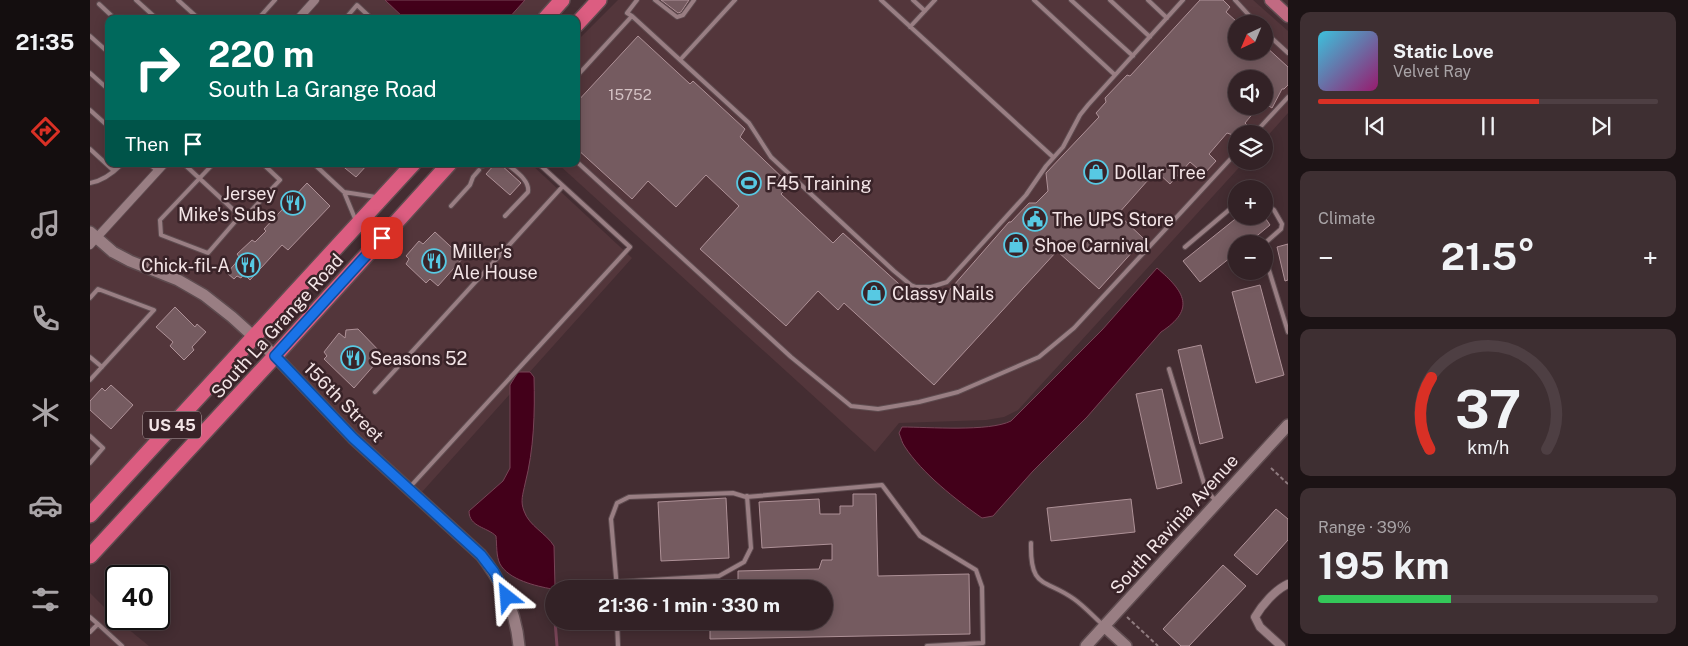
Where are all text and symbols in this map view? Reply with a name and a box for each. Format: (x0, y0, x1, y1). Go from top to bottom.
north arrow (1228, 15, 1272, 60)
map controls (1228, 15, 1273, 280)
text: 21:35 (16, 29, 74, 55)
text: 220 m (208, 34, 314, 75)
icon: right (125, 35, 190, 100)
text: Static Love (1393, 40, 1494, 62)
text: Velvet Ray (1393, 62, 1471, 81)
button: sound (1228, 70, 1273, 115)
text: South La Grange Road (208, 76, 437, 102)
house number: 15752 (608, 86, 652, 103)
icon: previous (1361, 112, 1389, 140)
icon: pause (1474, 112, 1502, 140)
icon: next (1587, 112, 1615, 140)
icon: directions (28, 114, 63, 149)
button: layers (1228, 125, 1273, 170)
icon: arrive (179, 130, 207, 158)
text: Then (125, 133, 169, 155)
shop icon: Dollar Tree (1083, 159, 1109, 185)
place label: Dollar Tree (1114, 162, 1206, 183)
sports icon: F45 Training (736, 170, 762, 196)
place label: F45 Training (766, 173, 872, 194)
button: + (1228, 180, 1273, 225)
place label: Jersey Mike's Subs (178, 183, 276, 225)
restaurant icon: Jersey Mike's Subs (280, 190, 306, 216)
public building icon: The UPS Store (1022, 206, 1048, 232)
icon: music (28, 207, 63, 242)
place label: The UPS Store (1052, 209, 1174, 230)
text: Climate (1318, 209, 1375, 228)
pin (361, 217, 403, 259)
icon: arrive (368, 224, 396, 252)
shop icon: Shoe Carnival (1003, 232, 1029, 258)
text: 21.5° (1441, 234, 1535, 279)
place label: Shoe Carnival (1034, 235, 1149, 256)
button: − (1228, 235, 1273, 280)
place label: Miller's Ale House (452, 241, 538, 283)
text: − (1318, 241, 1334, 274)
text: + (1642, 241, 1658, 274)
restaurant icon: Miller's Ale House (421, 248, 447, 274)
street label: South La Grange Road (207, 249, 347, 403)
restaurant icon: Chick-fil-A (235, 252, 261, 278)
place label: Chick-fil-A (141, 255, 230, 276)
shop icon: Classy Nails (861, 280, 887, 306)
place label: Classy Nails (892, 283, 994, 304)
icon: phone (28, 301, 63, 336)
restaurant icon: Seasons 52 (340, 345, 366, 371)
place label: Seasons 52 (370, 348, 467, 369)
street label: 156th Street (300, 358, 388, 446)
text: 37 (1455, 379, 1521, 440)
icon: climate (28, 395, 63, 430)
road number: US 45 (143, 412, 201, 438)
text: km/h (1467, 437, 1509, 458)
street label: South Ravinia Avenue (1106, 450, 1242, 598)
icon: car (28, 488, 63, 523)
text: Range · 39% (1318, 518, 1411, 537)
text: 195 km (1318, 543, 1450, 588)
speed limit sign: 40 (105, 565, 170, 630)
position arrow (480, 570, 532, 622)
icon: filters (28, 582, 63, 617)
text: 21:36 · 1 min · 330 m (598, 594, 780, 616)

